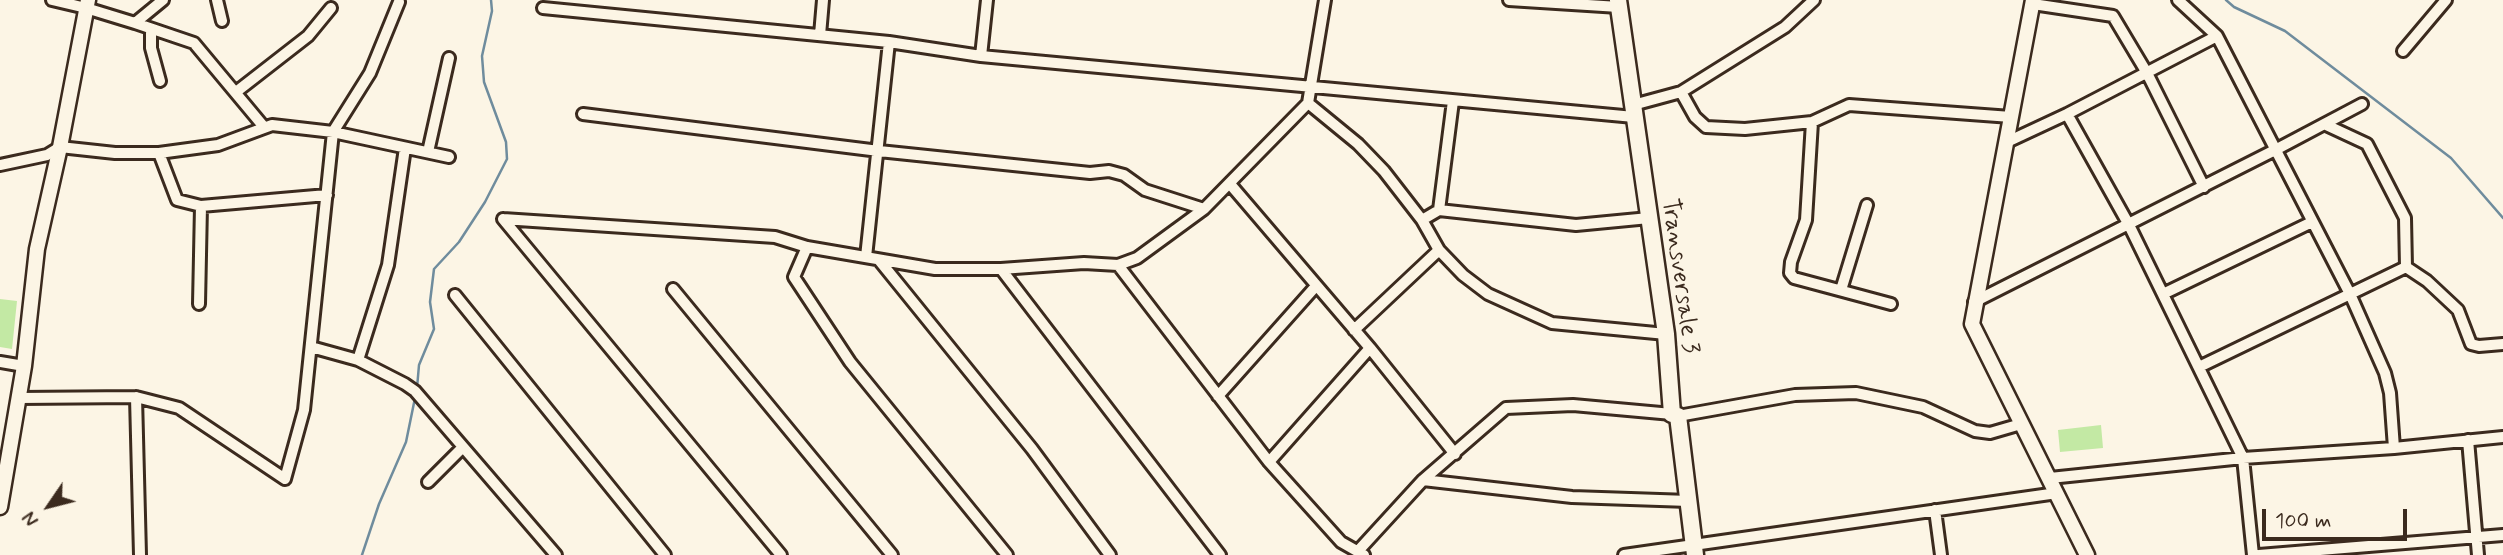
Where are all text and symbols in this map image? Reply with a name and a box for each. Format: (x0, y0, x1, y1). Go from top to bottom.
street label: Transversale 3 (1654, 197, 1704, 355)
north arrow (14, 471, 84, 541)
scale bar (2265, 496, 2410, 540)
text: N (18, 506, 45, 531)
text: 100 m (2275, 507, 2331, 535)

